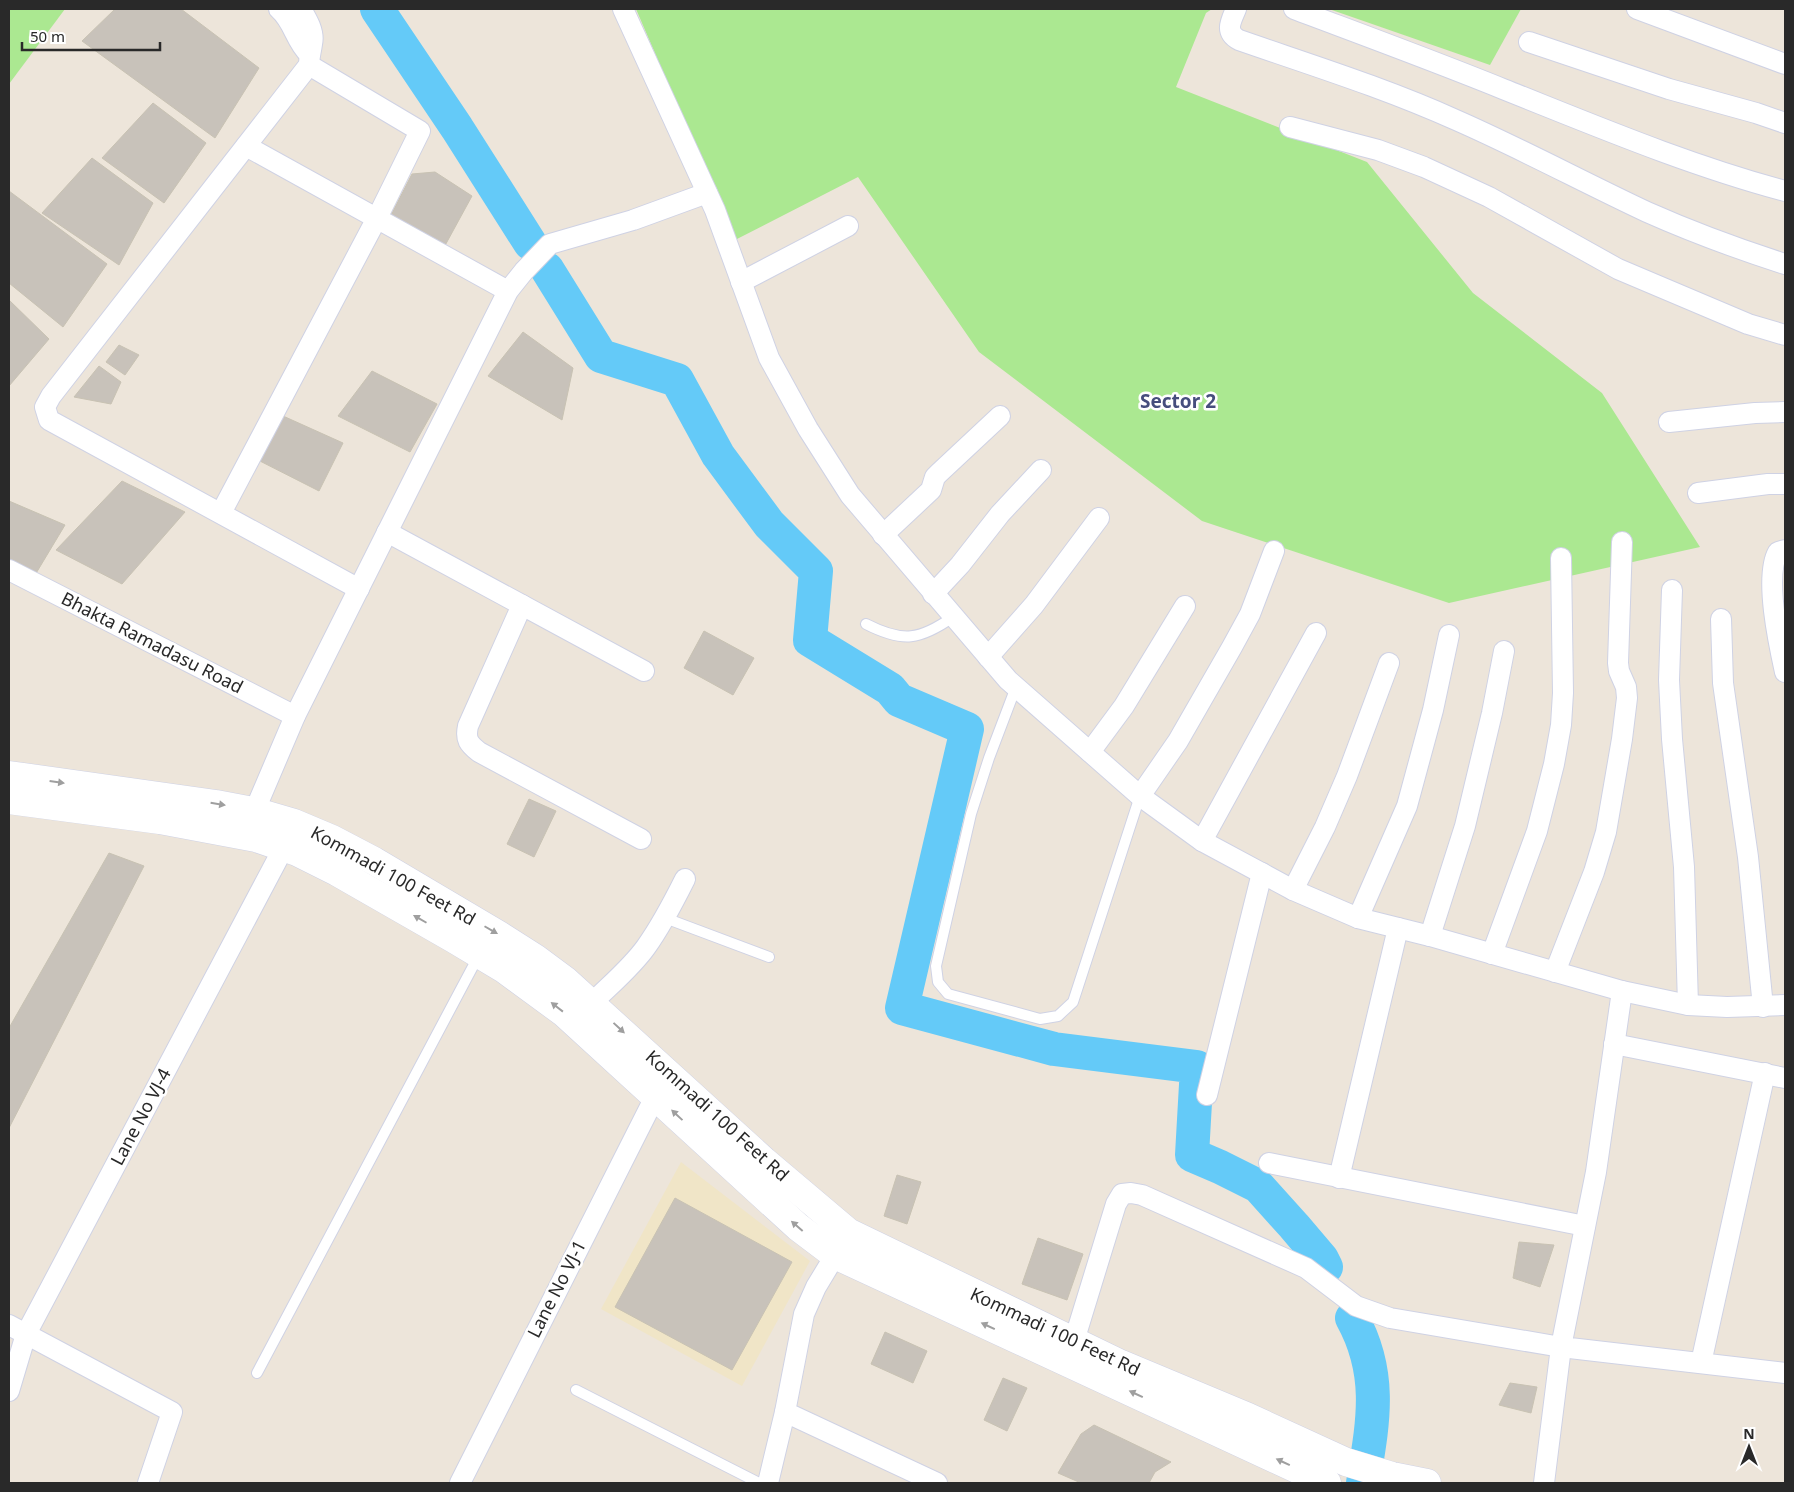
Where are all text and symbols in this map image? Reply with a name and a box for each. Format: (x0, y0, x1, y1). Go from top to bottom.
scale bar (22, 20, 160, 52)
text: 50 m (30, 26, 65, 46)
district label: Sector 2 (1140, 388, 1216, 414)
street label: Bhakta Ramadasu Road (58, 586, 247, 698)
one-way arrow (49, 778, 65, 786)
one-way arrow (210, 801, 226, 809)
street label: Kommadi 100 Feet Rd (307, 820, 480, 930)
one-way arrow (413, 915, 426, 924)
one-way arrow (484, 925, 497, 934)
one-way arrow (550, 1001, 563, 1012)
one-way arrow (613, 1022, 625, 1034)
street label: Kommadi 100 Feet Rd (641, 1044, 794, 1186)
street label: Lane No VJ-4 (105, 1064, 176, 1169)
one-way arrow (671, 1110, 684, 1121)
one-way arrow (790, 1220, 803, 1231)
street label: Lane No VJ-1 (521, 1236, 591, 1341)
street label: Kommadi 100 Feet Rd (967, 1281, 1144, 1381)
one-way arrow (981, 1321, 995, 1329)
one-way arrow (1128, 1389, 1143, 1398)
north arrow (1724, 1422, 1774, 1472)
text: N (1743, 1424, 1755, 1443)
one-way arrow (1276, 1458, 1290, 1466)

